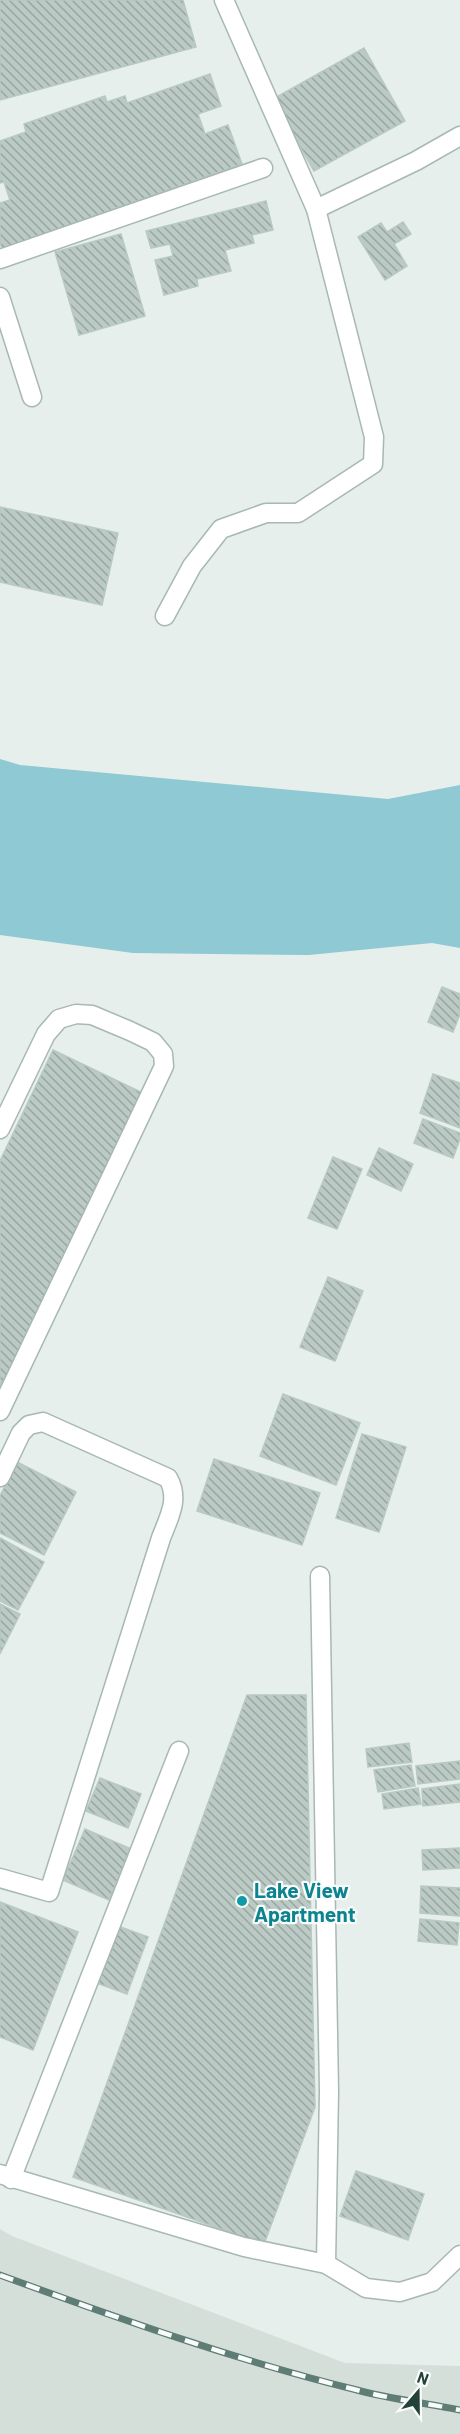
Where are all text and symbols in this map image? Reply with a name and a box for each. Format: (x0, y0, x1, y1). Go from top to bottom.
place label: Lake View Apartment (254, 1877, 356, 1926)
marker: Lake View Apartment (235, 1894, 249, 1908)
north arrow (388, 2362, 448, 2422)
text: N (415, 2367, 432, 2388)

